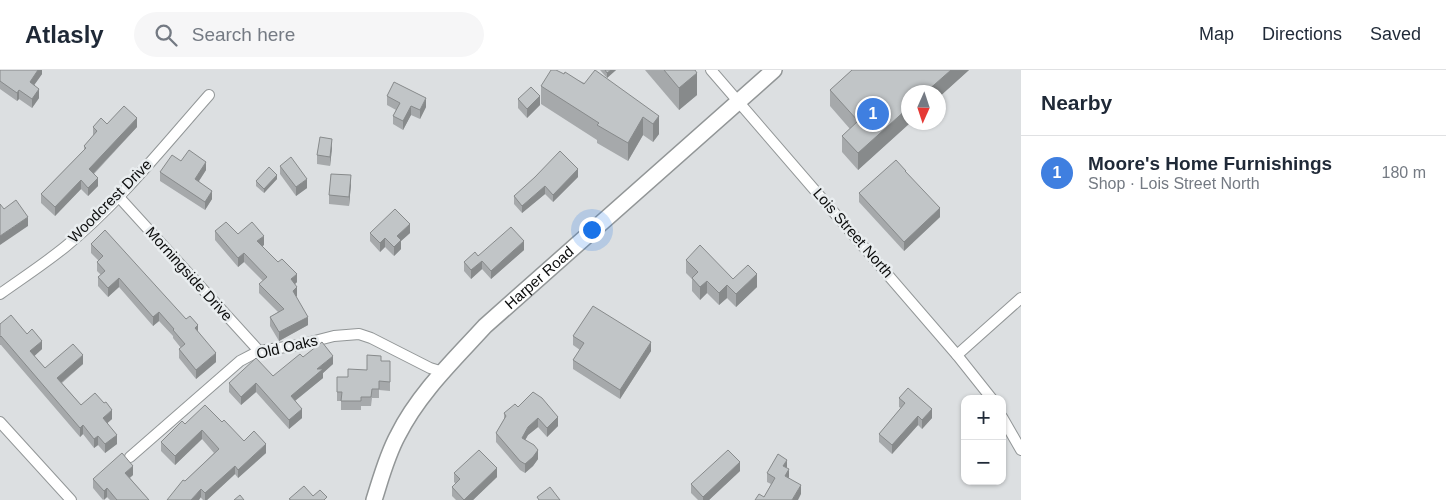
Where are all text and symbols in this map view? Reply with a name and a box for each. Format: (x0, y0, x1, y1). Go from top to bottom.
search box (134, 12, 484, 57)
text: Atlasly (25, 21, 104, 48)
icon: search (152, 21, 180, 49)
text: Search here (192, 24, 295, 45)
text: Map (1199, 24, 1234, 44)
text: Directions (1262, 24, 1342, 44)
text: Saved (1370, 24, 1421, 44)
north arrow (901, 85, 946, 130)
text: Nearby (1041, 91, 1112, 114)
pin: 1 (857, 95, 889, 133)
text: Moore's Home Furnishings (1088, 153, 1332, 174)
street label: Woodcrest Drive (65, 156, 155, 246)
text: 1 (1053, 164, 1061, 181)
text: 180 m (1382, 164, 1426, 181)
text: Shop · Lois Street North (1088, 175, 1260, 192)
street label: Lois Street North (810, 185, 897, 281)
your location (579, 217, 605, 243)
street label: Morningside Drive (143, 223, 236, 324)
street label: Harper Road (501, 243, 577, 312)
street label: Old Oaks (255, 331, 319, 362)
map controls (961, 395, 1006, 485)
button: + (961, 395, 1006, 440)
button: − (961, 440, 1006, 485)

